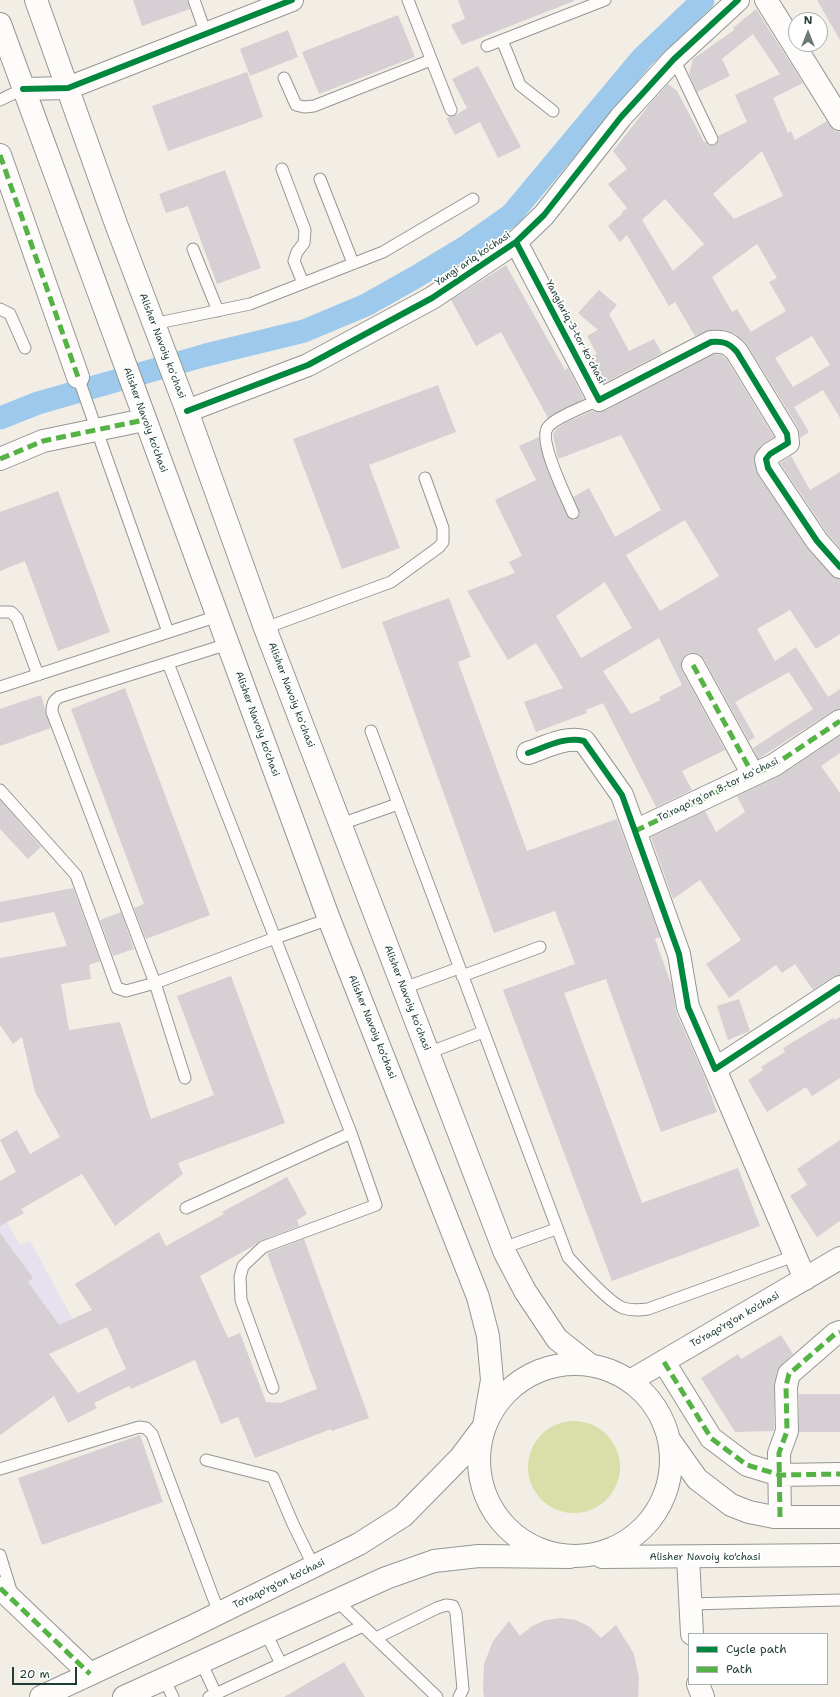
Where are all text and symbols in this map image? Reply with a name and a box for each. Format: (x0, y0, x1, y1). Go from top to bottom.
north arrow (788, 12, 828, 52)
text: N (804, 13, 812, 28)
street label: Yangi ariq ko‘chasi (433, 229, 513, 289)
street label: Yangiariq 3-tor koʻchasi (543, 278, 607, 386)
street label: Alisher Navoiy koʻchasi (136, 292, 188, 400)
street label: Alisher Navoiy ko'chasi (120, 366, 170, 474)
street label: Alisher Navoiy koʻchasi (265, 641, 317, 749)
street label: Alisher Navoiy ko'chasi (232, 670, 282, 778)
street label: Toʻraqoʻrgʻon 8-tor koʻchasi (656, 755, 780, 825)
street label: Alisher Navoiy koʻchasi (381, 944, 433, 1052)
street label: Alisher Navoiy ko'chasi (346, 973, 398, 1081)
street label: To'raqo'rg'on ko'chasi (688, 1290, 782, 1350)
street label: Alisher Navoiy ko'chasi (649, 1551, 761, 1563)
street label: To'raqo'rg'on ko'chasi (231, 1556, 327, 1612)
legend (688, 1633, 828, 1685)
text: Cycle path (726, 1641, 787, 1657)
scale bar (14, 1659, 79, 1685)
text: Path (726, 1661, 752, 1677)
text: 20 m (19, 1666, 50, 1682)

